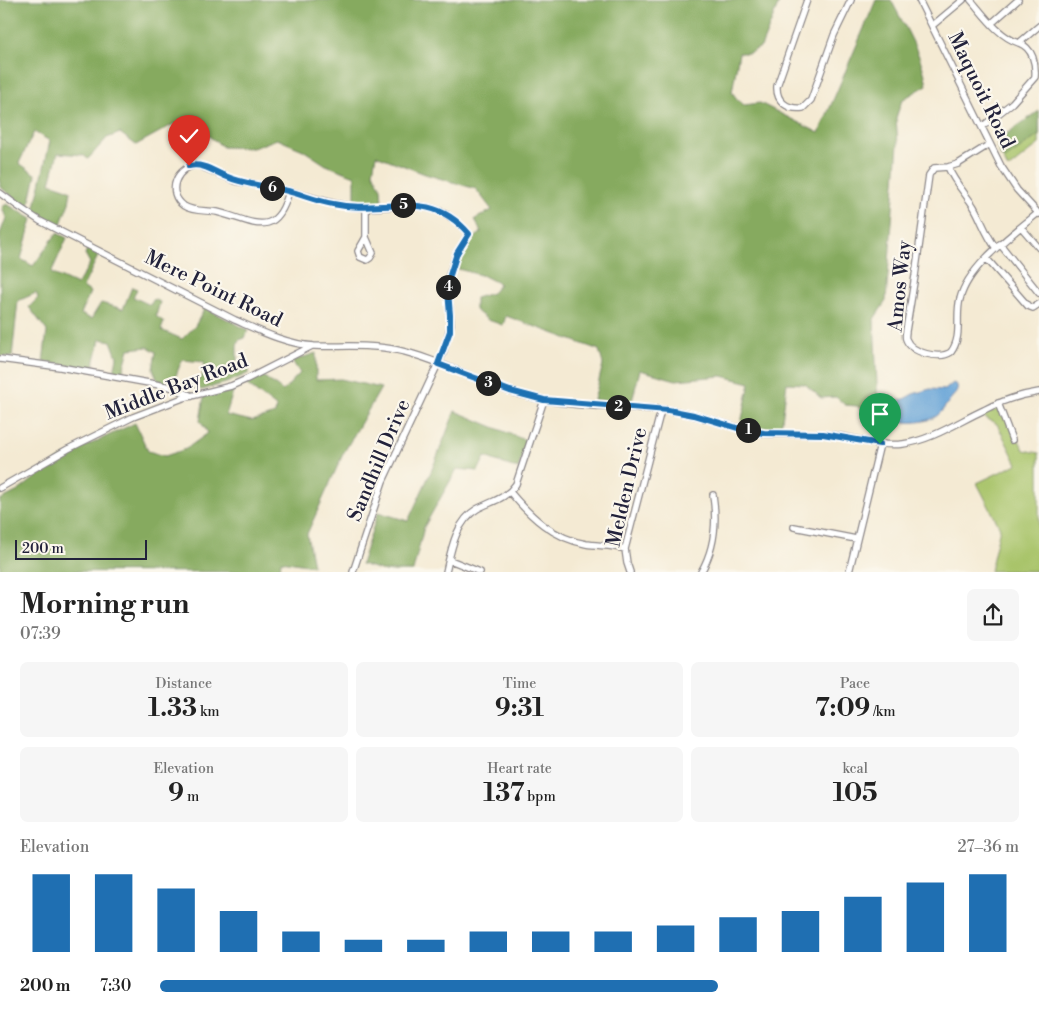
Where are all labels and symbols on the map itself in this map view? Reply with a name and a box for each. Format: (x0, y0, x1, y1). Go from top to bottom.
street label: Maquoit Road (942, 28, 1020, 154)
pin (168, 115, 210, 166)
pin: 6 (260, 176, 284, 200)
pin: 5 (390, 192, 416, 218)
street label: Amos Way (883, 239, 918, 334)
street label: Mere Point Road (140, 245, 287, 334)
pin: 4 (436, 274, 460, 300)
street label: Middle Bay Road (101, 348, 252, 426)
pin: 3 (476, 370, 500, 396)
pin (859, 393, 901, 444)
pin: 2 (606, 394, 630, 420)
street label: Sandhill Drive (342, 396, 416, 525)
pin: 1 (736, 418, 760, 442)
street label: Melden Drive (602, 425, 653, 550)
scale bar (15, 536, 148, 560)

